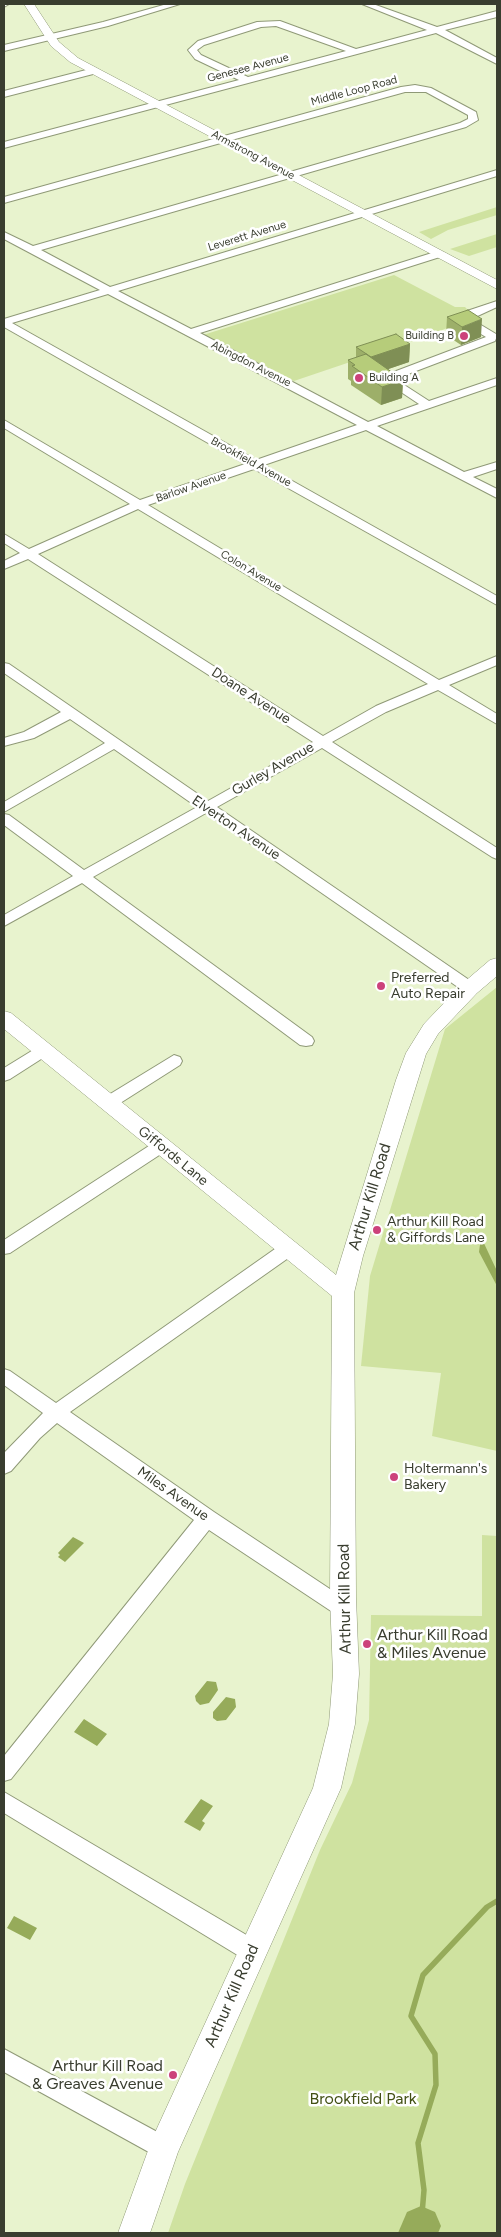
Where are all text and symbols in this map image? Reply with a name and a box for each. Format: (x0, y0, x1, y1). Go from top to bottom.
street label: Genesee Avenue (206, 51, 290, 85)
street label: Middle Loop Road (309, 73, 399, 109)
street label: Armstrong Avenue (209, 127, 297, 183)
street label: Leverett Avenue (206, 218, 288, 254)
place label: Building B (405, 329, 454, 343)
marker: Building B (458, 330, 470, 342)
street label: Abingdon Avenue (209, 338, 293, 390)
place label: Building A (369, 371, 419, 385)
marker: Building A (353, 372, 365, 384)
street label: Brookfield Avenue (208, 434, 294, 490)
street label: Barlow Avenue (154, 469, 228, 505)
street label: Colon Avenue (218, 548, 284, 594)
street label: Doane Avenue (208, 664, 294, 728)
street label: Gurley Avenue (229, 739, 317, 799)
street label: Elverton Avenue (189, 792, 283, 864)
place label: Preferred Auto Repair (391, 970, 465, 1002)
marker: Preferred Auto Repair (375, 980, 387, 992)
street label: Giffords Lane (135, 1123, 211, 1189)
street label: Arthur Kill Road (345, 1141, 395, 1253)
place label: Arthur Kill Road & Giffords Lane (387, 1214, 485, 1246)
marker: Arthur Kill Road & Giffords Lane (371, 1224, 383, 1236)
place label: Holtermann's Bakery (404, 1461, 487, 1494)
street label: Miles Avenue (134, 1463, 212, 1525)
marker: Holtermann's Bakery (388, 1471, 400, 1483)
street label: Arthur Kill Road (334, 1543, 356, 1655)
place label: Arthur Kill Road & Miles Avenue (377, 1625, 488, 1663)
marker: Arthur Kill Road & Miles Avenue (361, 1638, 373, 1650)
street label: Arthur Kill Road (201, 1941, 263, 2051)
place label: Arthur Kill Road & Greaves Avenue (32, 2056, 163, 2094)
marker: Arthur Kill Road & Greaves Avenue (167, 2069, 179, 2081)
park label: Brookfield Park (309, 2089, 417, 2109)

